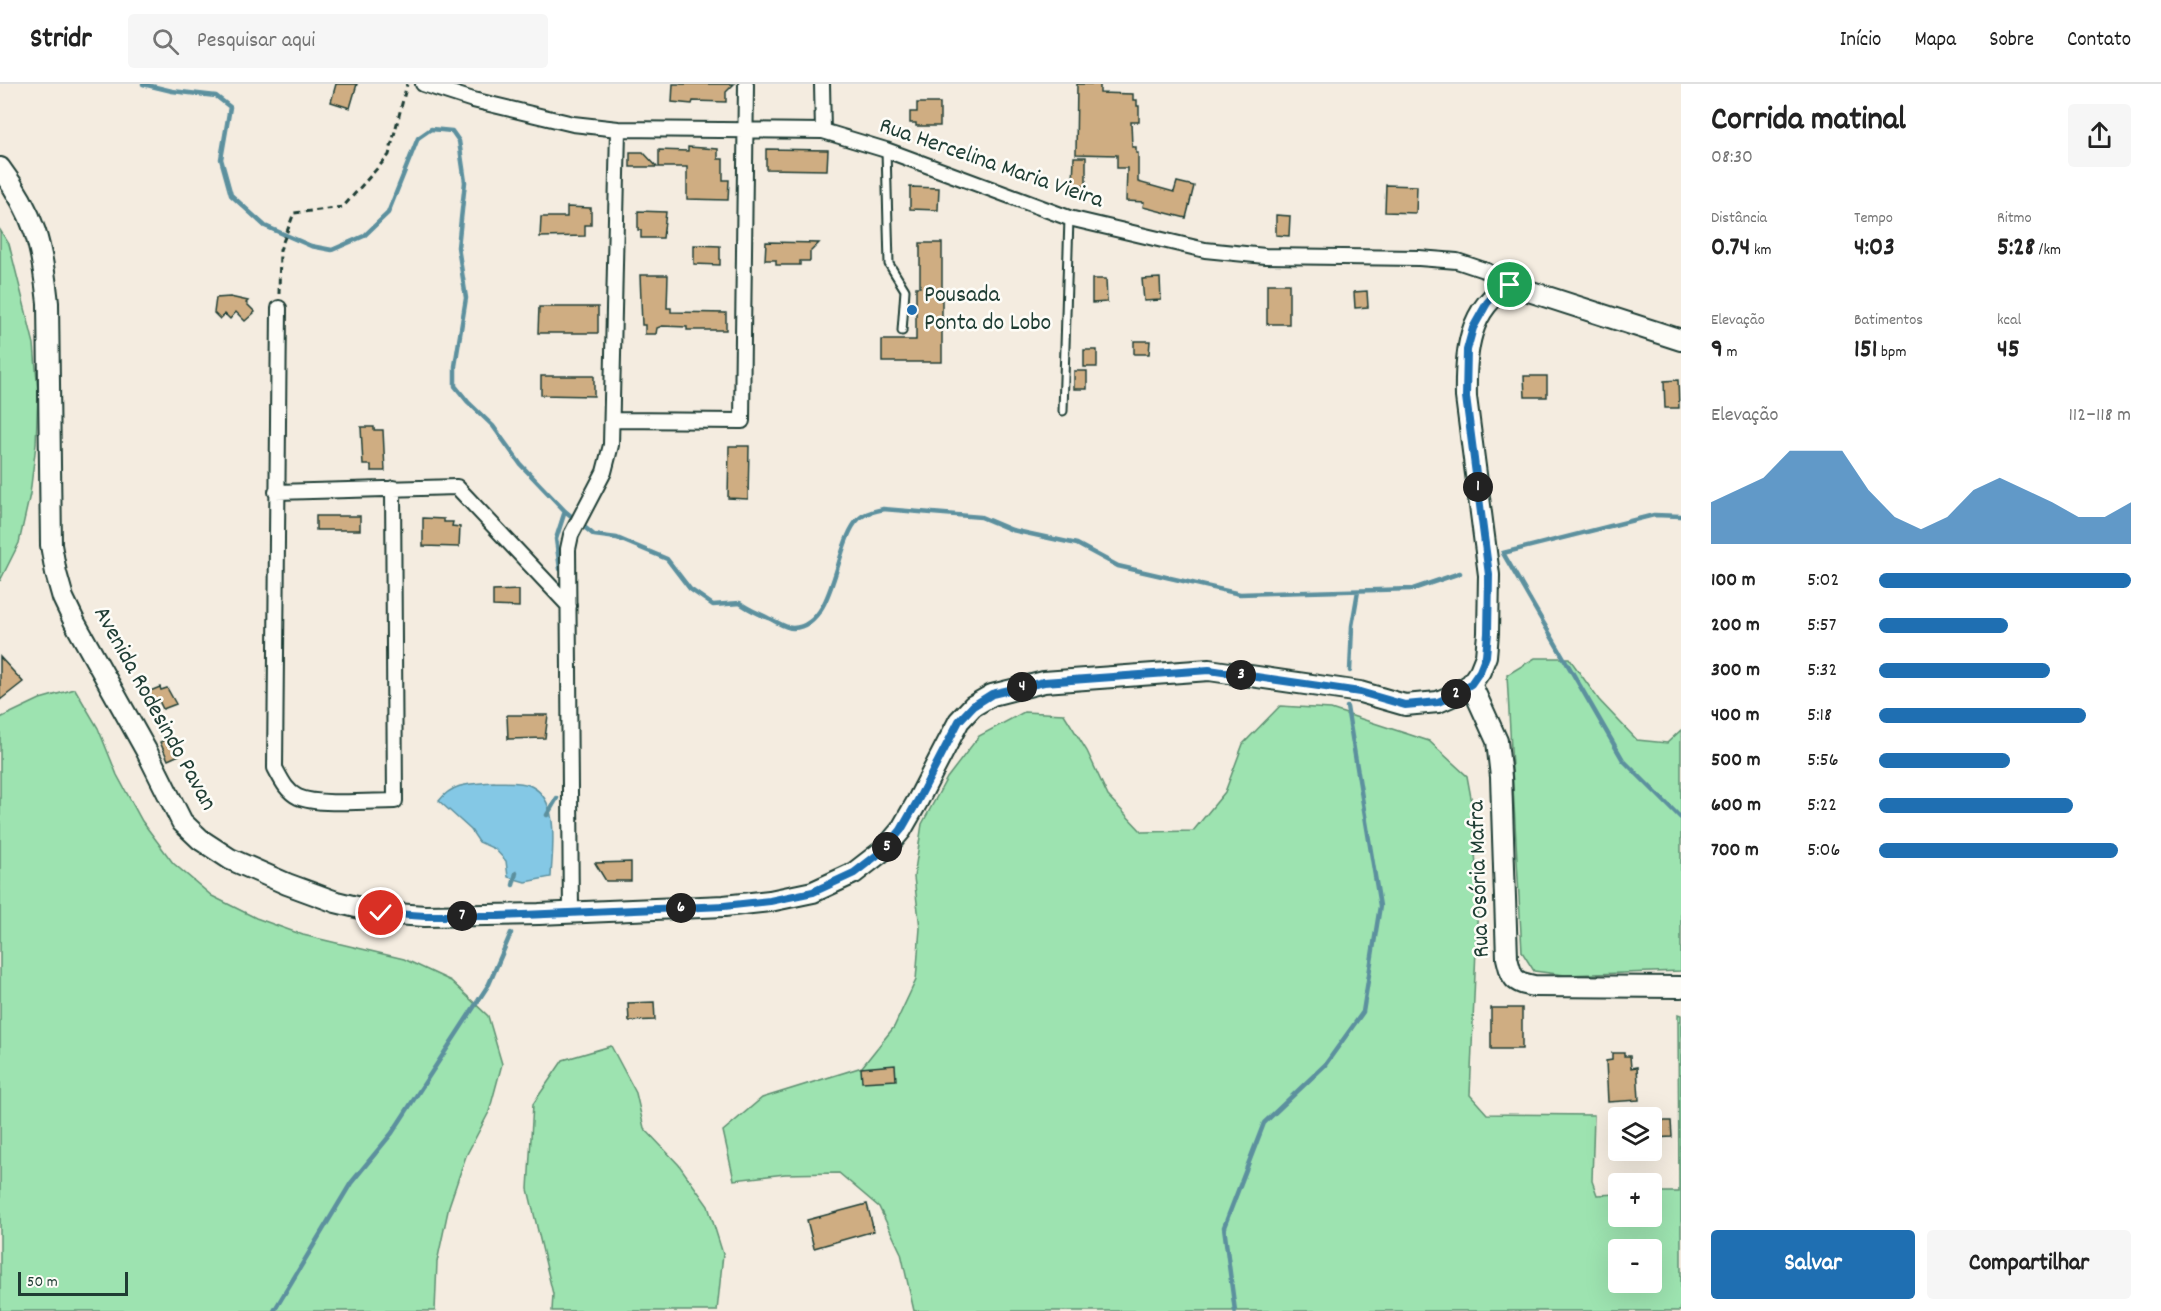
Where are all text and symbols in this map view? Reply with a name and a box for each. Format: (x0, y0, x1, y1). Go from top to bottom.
search box (128, 14, 548, 68)
text: Stridr (30, 21, 92, 61)
icon: search (149, 25, 182, 58)
text: Pesquisar aqui (197, 26, 315, 57)
text: Início (1840, 26, 1881, 56)
text: Mapa (1914, 26, 1956, 56)
text: Sobre (1989, 26, 2034, 56)
text: Contato (2067, 26, 2131, 56)
text: Corrida matinal (1711, 98, 1906, 145)
button: share (2068, 104, 2131, 167)
street label: Rua Hercelina Maria Vieira (874, 110, 1108, 219)
text: 08:30 (1711, 144, 1753, 172)
text: Distância (1711, 207, 1767, 230)
text: Tempo (1854, 207, 1893, 230)
text: Ritmo (1997, 207, 2032, 230)
text: 0.74 (1711, 230, 1750, 267)
text: 4:03 (1854, 230, 1895, 267)
text: 5:28 (1997, 230, 2035, 267)
text: km (1750, 239, 1771, 262)
text: /km (2035, 239, 2061, 262)
pin (1484, 259, 1535, 310)
icon: arrive (1493, 268, 1526, 301)
place label: Pousada Ponta do Lobo (924, 279, 1051, 341)
marker: Pousada Ponta do Lobo (905, 303, 919, 317)
text: Elevação (1711, 309, 1765, 332)
text: Batimentos (1854, 309, 1923, 332)
text: kcal (1997, 309, 2021, 332)
text: 9 (1711, 332, 1723, 369)
text: 151 (1854, 332, 1877, 369)
text: 45 (1997, 332, 2020, 369)
text: m (1723, 341, 1738, 364)
text: bpm (1877, 341, 1906, 364)
text: Elevação (1711, 402, 1778, 430)
text: 112–118 m (2068, 402, 2131, 430)
pin: 1 (1463, 472, 1493, 502)
text: 1 (1476, 475, 1480, 498)
text: 100 m (1711, 567, 1756, 595)
text: 5:02 (1807, 567, 1839, 595)
street label: Avenida Rodesindo Pavan (84, 601, 224, 817)
text: 200 m (1711, 612, 1760, 640)
text: 5:57 (1807, 612, 1837, 640)
text: 300 m (1711, 657, 1760, 685)
text: 5:32 (1807, 657, 1837, 685)
pin: 3 (1226, 660, 1256, 690)
text: 3 (1237, 663, 1245, 686)
pin: 4 (1007, 672, 1037, 702)
text: 4 (1019, 675, 1025, 698)
pin: 2 (1441, 679, 1471, 709)
text: 2 (1453, 682, 1460, 705)
text: 400 m (1711, 702, 1759, 730)
text: 5:18 (1807, 702, 1832, 730)
text: 500 m (1711, 747, 1760, 775)
text: 5:56 (1807, 747, 1839, 775)
text: 600 m (1711, 792, 1761, 820)
text: 5:22 (1807, 792, 1837, 820)
street label: Rua Osória Mafra (1460, 799, 1500, 958)
pin: 5 (872, 832, 902, 862)
text: 5 (883, 835, 891, 858)
text: 700 m (1711, 837, 1759, 865)
text: 5:06 (1807, 837, 1840, 865)
pin (355, 887, 406, 938)
pin: 6 (666, 893, 696, 923)
icon: check (364, 896, 397, 929)
text: 6 (677, 896, 685, 919)
pin: 7 (447, 901, 477, 931)
text: 7 (459, 904, 465, 927)
map controls (1608, 1107, 1662, 1293)
button: layers (1608, 1107, 1662, 1161)
button: + (1608, 1173, 1662, 1227)
button: Salvar (1711, 1230, 1915, 1299)
button: Compartilhar (1927, 1230, 2131, 1299)
button: − (1608, 1239, 1662, 1293)
scale bar (18, 1269, 128, 1296)
text: 50 m (27, 1271, 58, 1294)

